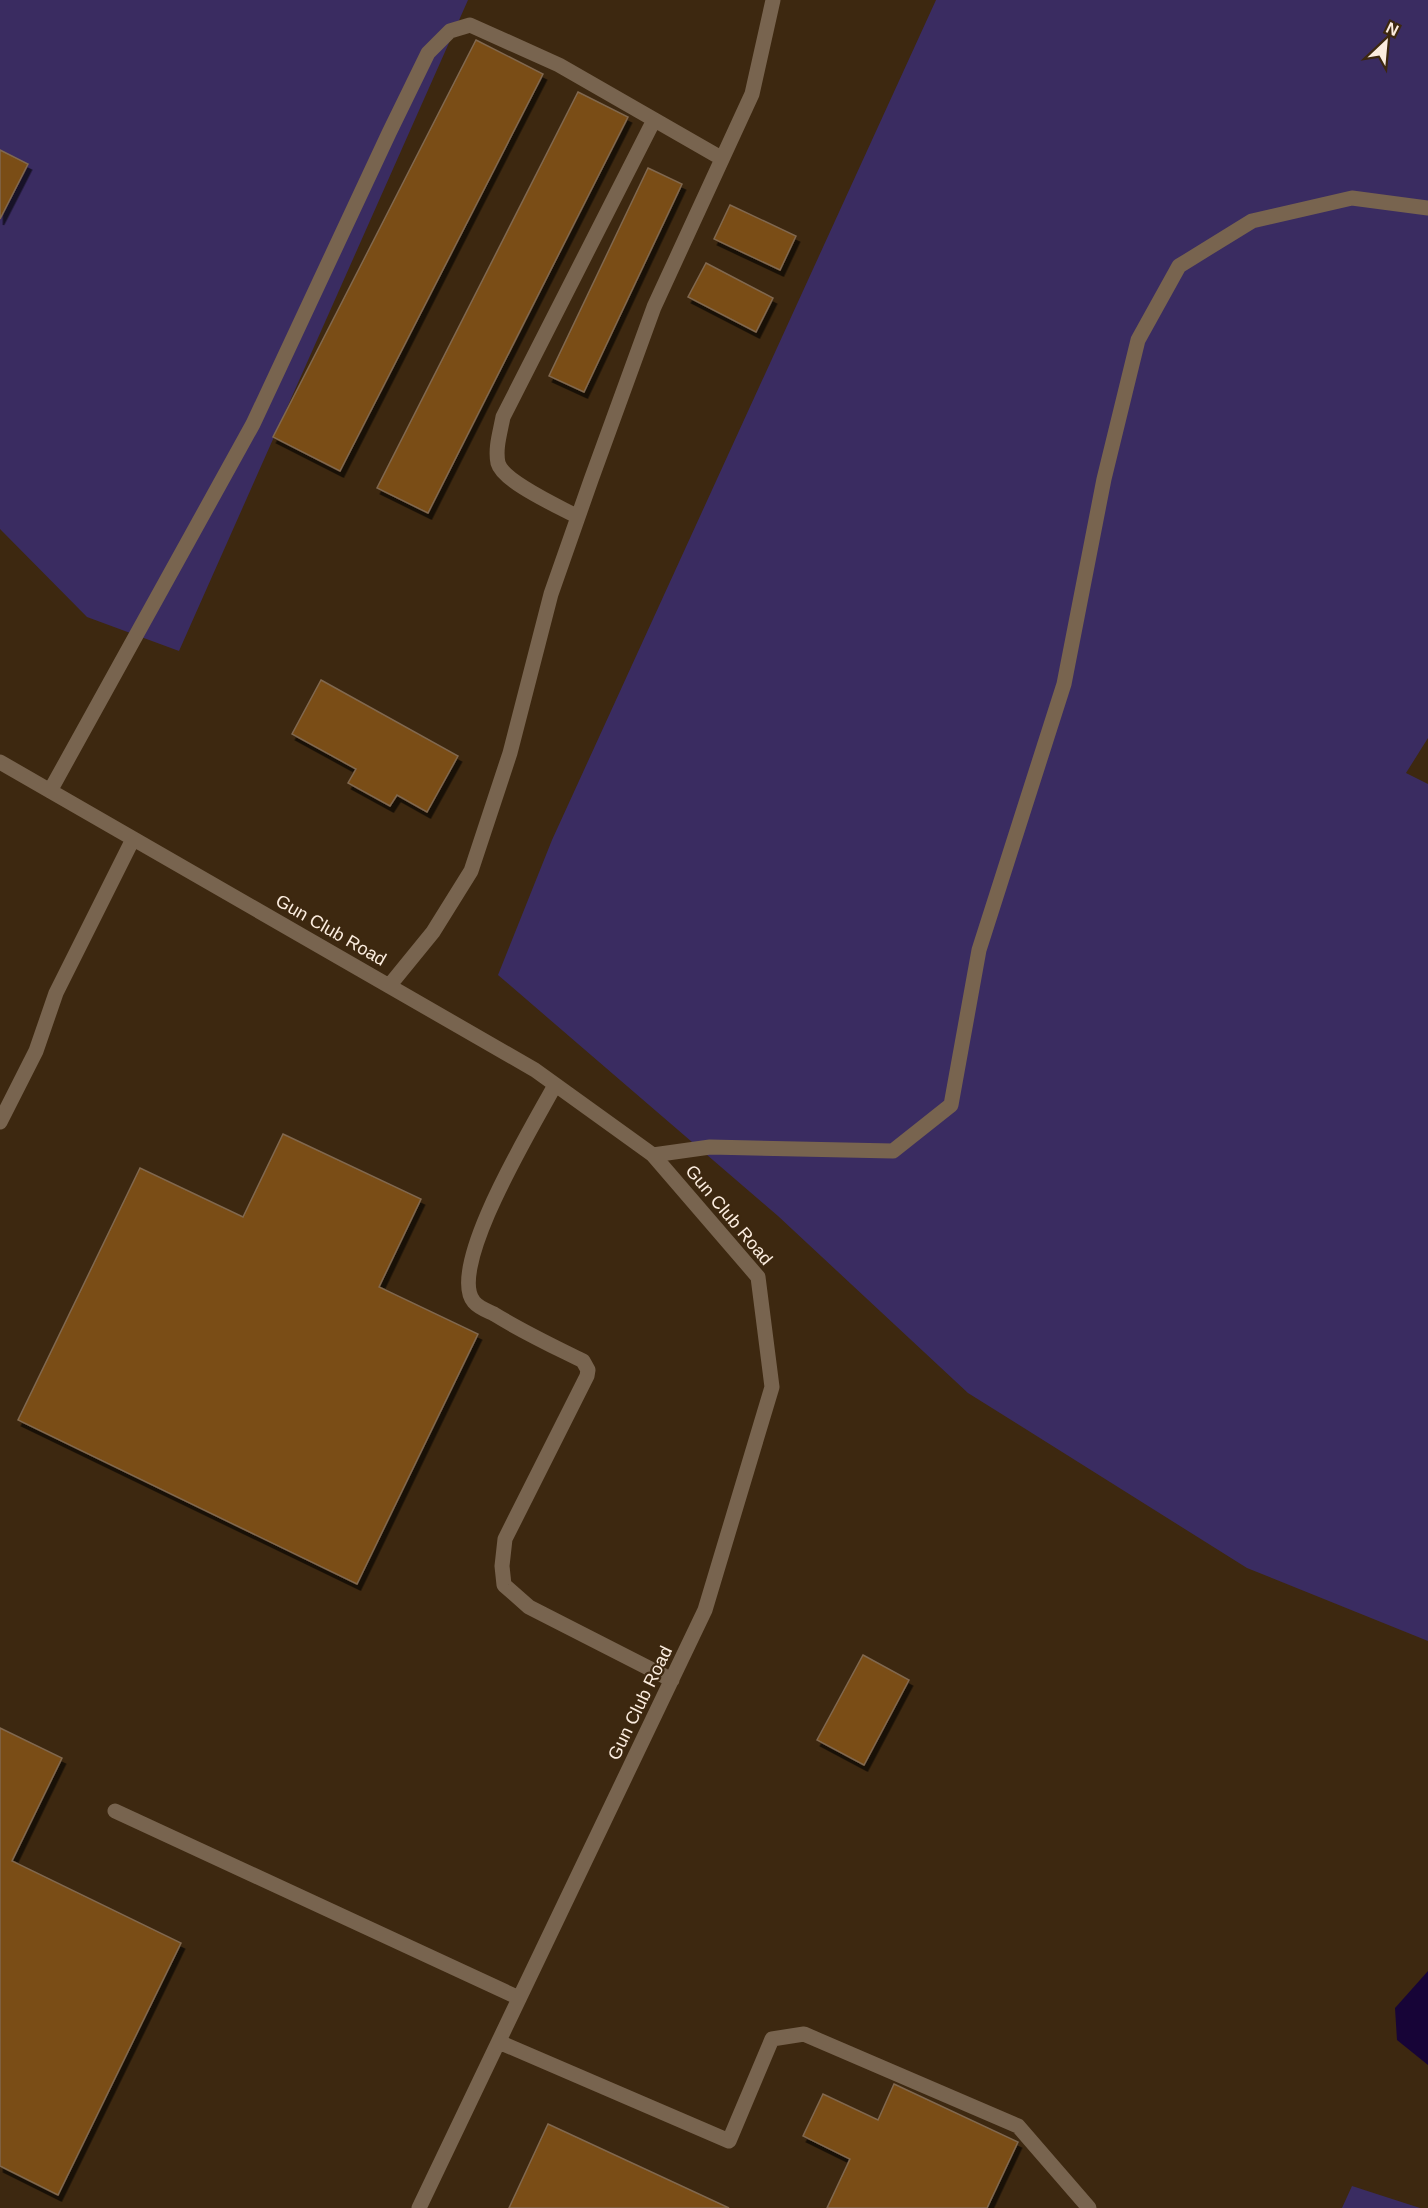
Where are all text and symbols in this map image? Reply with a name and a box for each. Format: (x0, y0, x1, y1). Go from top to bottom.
north arrow (1356, 12, 1416, 72)
text: N (1383, 19, 1401, 39)
street label: Gun Club Road (272, 890, 390, 970)
street label: Gun Club Road (681, 1161, 777, 1269)
street label: Gun Club Road (604, 1643, 676, 1763)

